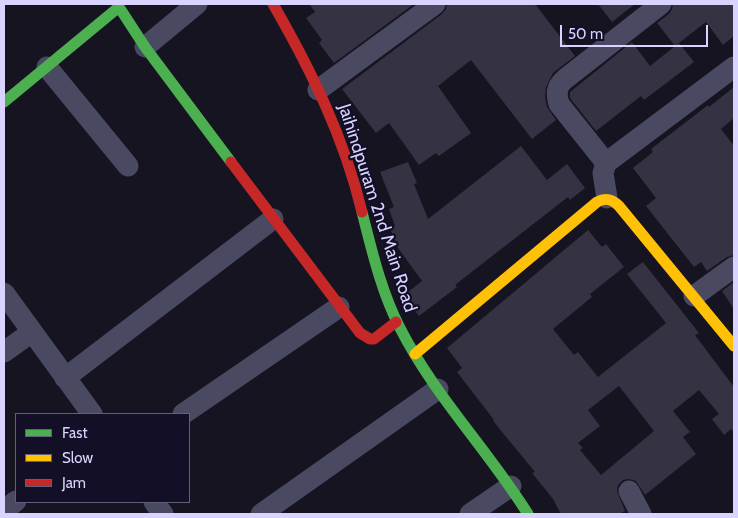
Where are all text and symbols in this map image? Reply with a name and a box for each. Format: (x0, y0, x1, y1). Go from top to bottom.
scale bar (563, 15, 710, 47)
text: 50 m (568, 25, 603, 43)
street label: Jaihindpuram 2nd Main Road (333, 101, 421, 315)
legend (15, 413, 190, 503)
text: Fast (62, 424, 87, 442)
text: Slow (62, 449, 93, 467)
text: Jam (62, 474, 86, 492)

